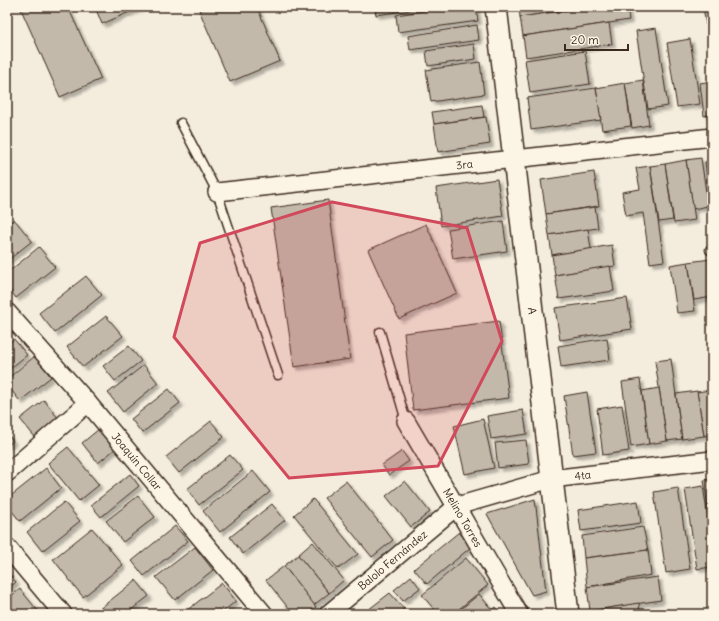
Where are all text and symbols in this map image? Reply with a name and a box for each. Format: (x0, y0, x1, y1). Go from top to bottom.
scale bar (565, 26, 628, 52)
text: 20 m (571, 32, 599, 47)
street label: 3ra (455, 157, 474, 172)
street label: A (525, 307, 539, 315)
street label: Joaquín Collar (109, 430, 165, 494)
street label: 4ta (574, 467, 592, 483)
street label: Melino Torres (440, 486, 485, 550)
street label: Balolo Fernández (355, 527, 430, 593)

